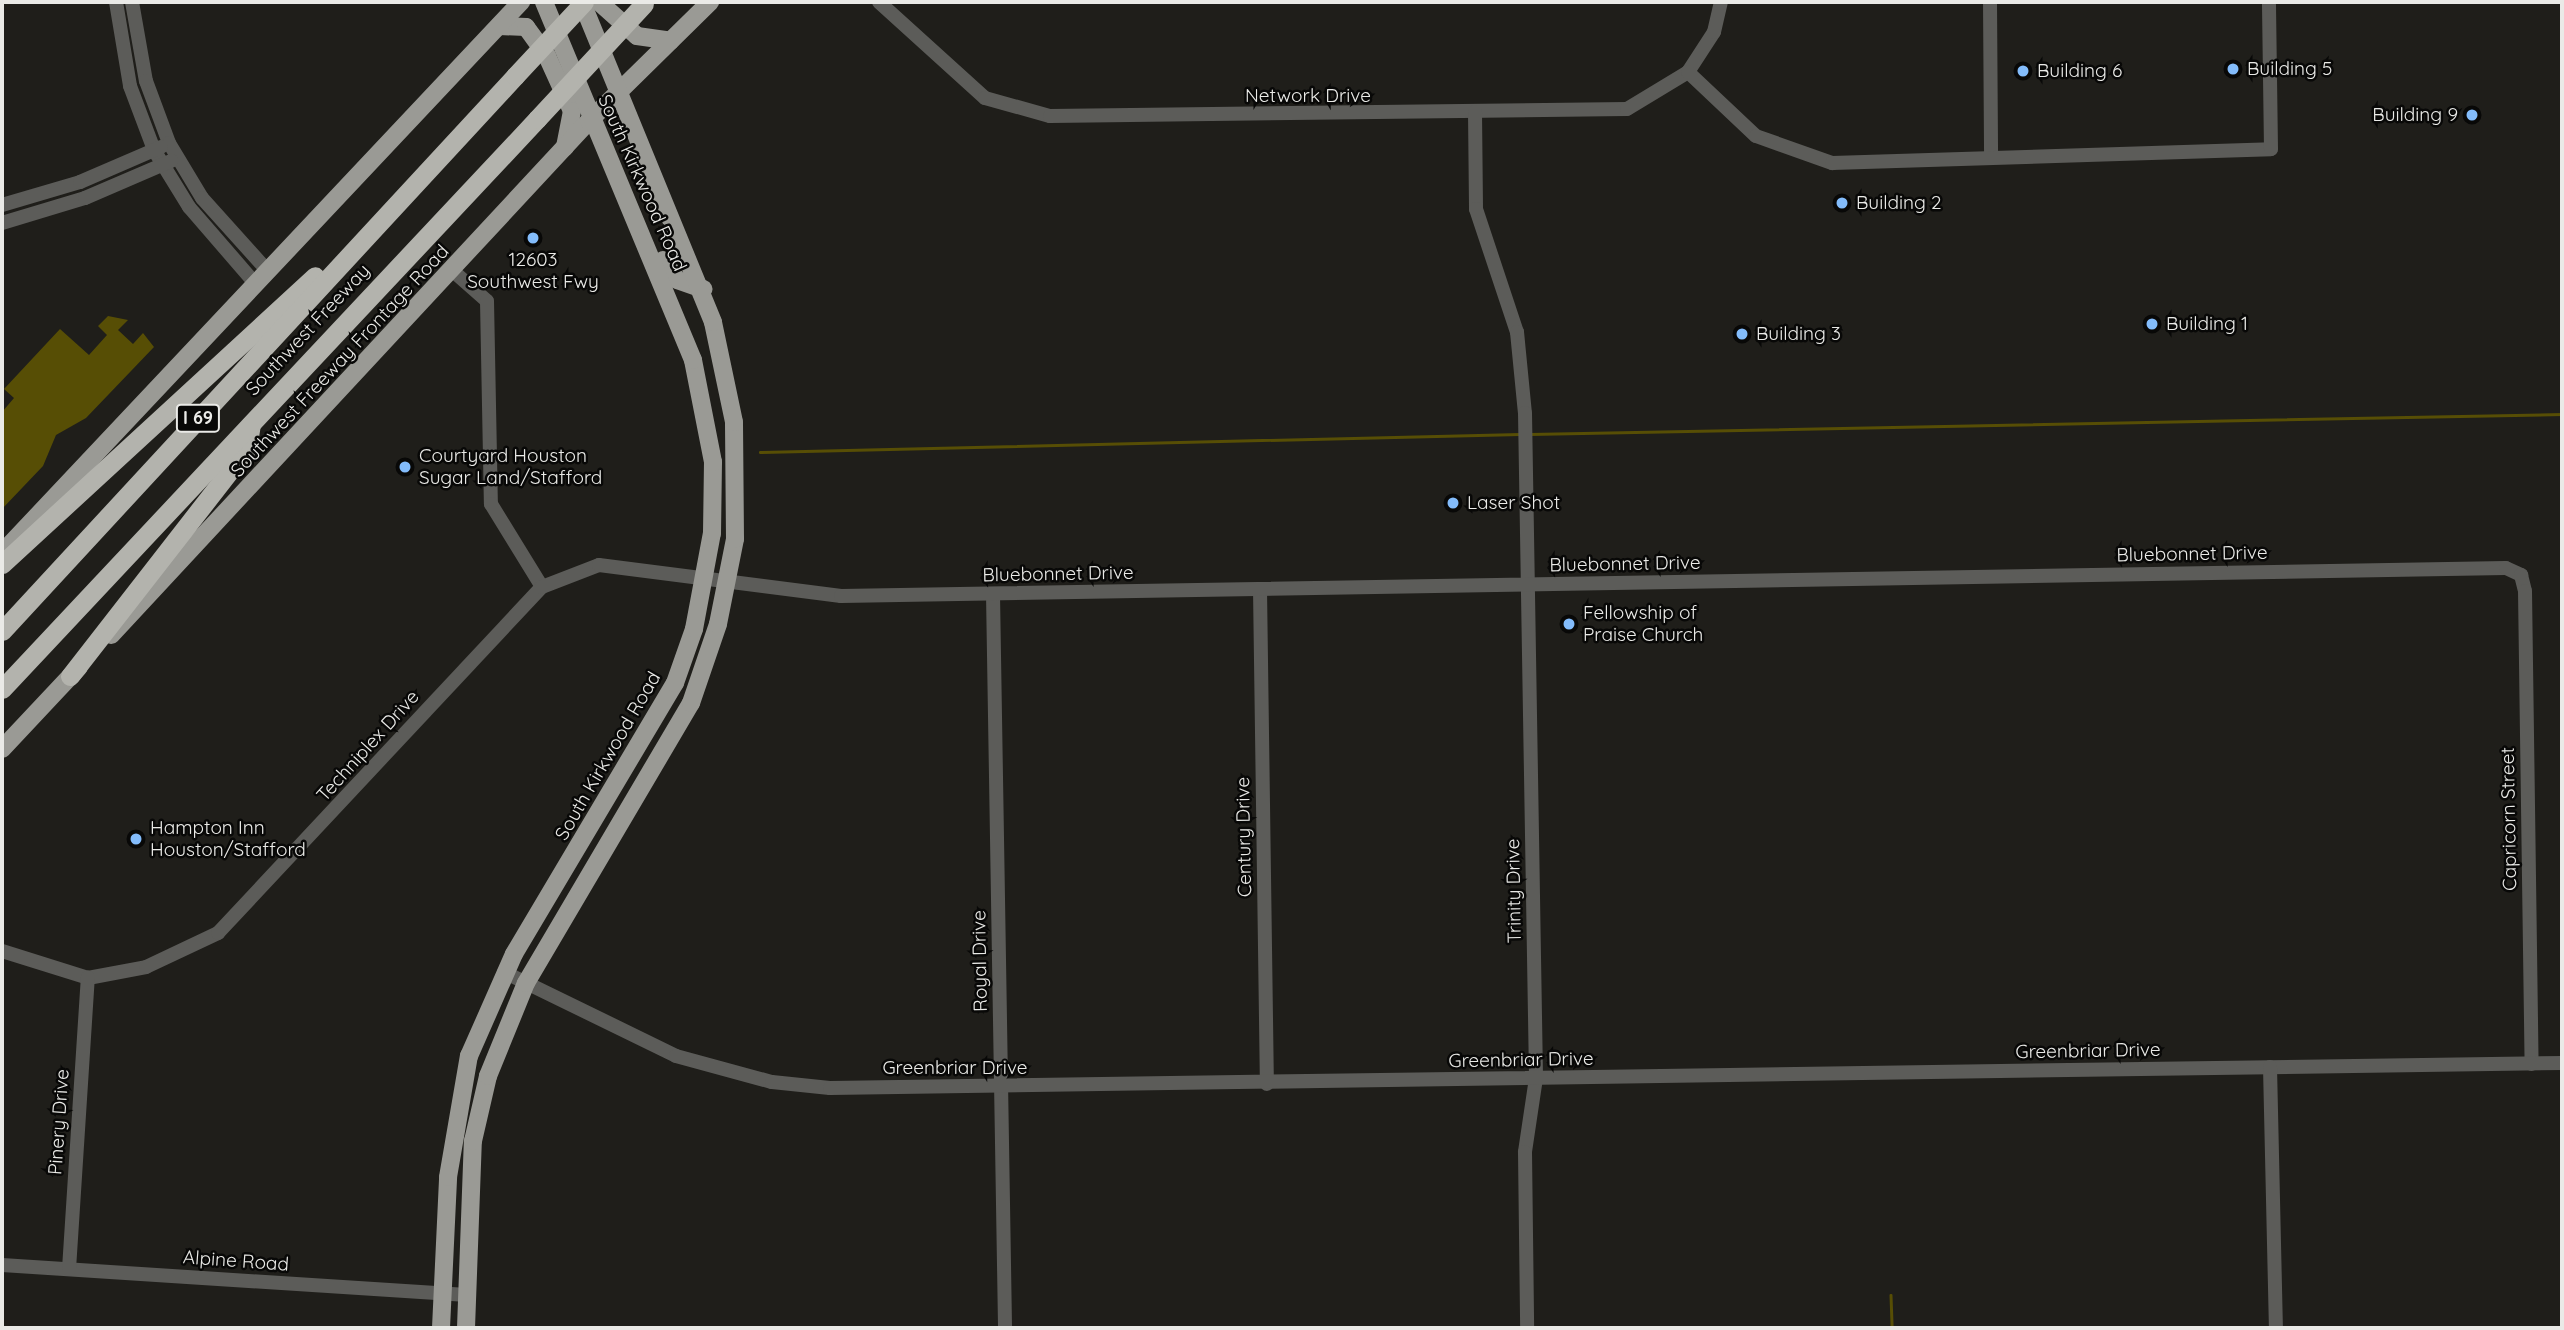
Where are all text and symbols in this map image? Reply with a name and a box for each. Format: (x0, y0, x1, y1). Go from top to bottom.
place label: Building 5 (2247, 58, 2332, 80)
place label: Building 6 (2037, 60, 2122, 82)
marker: Building 5 (2225, 61, 2241, 77)
marker: Building 6 (2015, 63, 2031, 79)
street label: Network Drive (1245, 85, 1371, 107)
street label: South Kirkwood Road (593, 91, 691, 275)
place label: Building 9 (2372, 104, 2458, 126)
marker: Building 9 (2464, 107, 2480, 123)
place label: Building 2 (1856, 192, 1942, 214)
marker: Building 2 (1834, 195, 1850, 211)
marker: 12603 Southwest Fwy (525, 230, 541, 246)
street label: Southwest Freeway Frontage Road (226, 240, 454, 482)
place label: 12603 Southwest Fwy (467, 249, 599, 293)
street label: Southwest Freeway (241, 260, 375, 400)
place label: Building 1 (2166, 313, 2248, 335)
marker: Building 1 (2144, 316, 2160, 332)
place label: Building 3 (1756, 323, 1841, 345)
marker: Building 3 (1734, 326, 1750, 342)
road number: I 69 (175, 404, 221, 432)
place label: Courtyard Houston Sugar Land/Stafford (419, 445, 602, 489)
marker: Courtyard Houston Sugar Land/Stafford (397, 459, 413, 475)
place label: Laser Shot (1467, 492, 1560, 514)
marker: Laser Shot (1445, 495, 1461, 511)
street label: Bluebonnet Drive (2116, 541, 2268, 567)
street label: Bluebonnet Drive (1549, 551, 1701, 577)
street label: Bluebonnet Drive (982, 561, 1134, 587)
place label: Fellowship of Praise Church (1583, 602, 1703, 646)
marker: Fellowship of Praise Church (1561, 616, 1577, 632)
street label: South Kirkwood Road (550, 668, 666, 844)
street label: Techniplex Drive (312, 686, 424, 806)
street label: Capricorn Street (2496, 747, 2522, 891)
street label: Century Drive (1232, 777, 1256, 897)
place label: Hampton Inn Houston/Stafford (150, 817, 306, 861)
marker: Hampton Inn Houston/Stafford (128, 831, 144, 847)
street label: Trinity Drive (1502, 838, 1526, 944)
street label: Royal Drive (968, 910, 992, 1012)
street label: Greenbriar Drive (2015, 1038, 2161, 1064)
street label: Greenbriar Drive (1448, 1047, 1594, 1073)
street label: Greenbriar Drive (882, 1057, 1028, 1079)
street label: Pinery Drive (44, 1068, 74, 1176)
street label: Alpine Road (182, 1246, 290, 1276)

